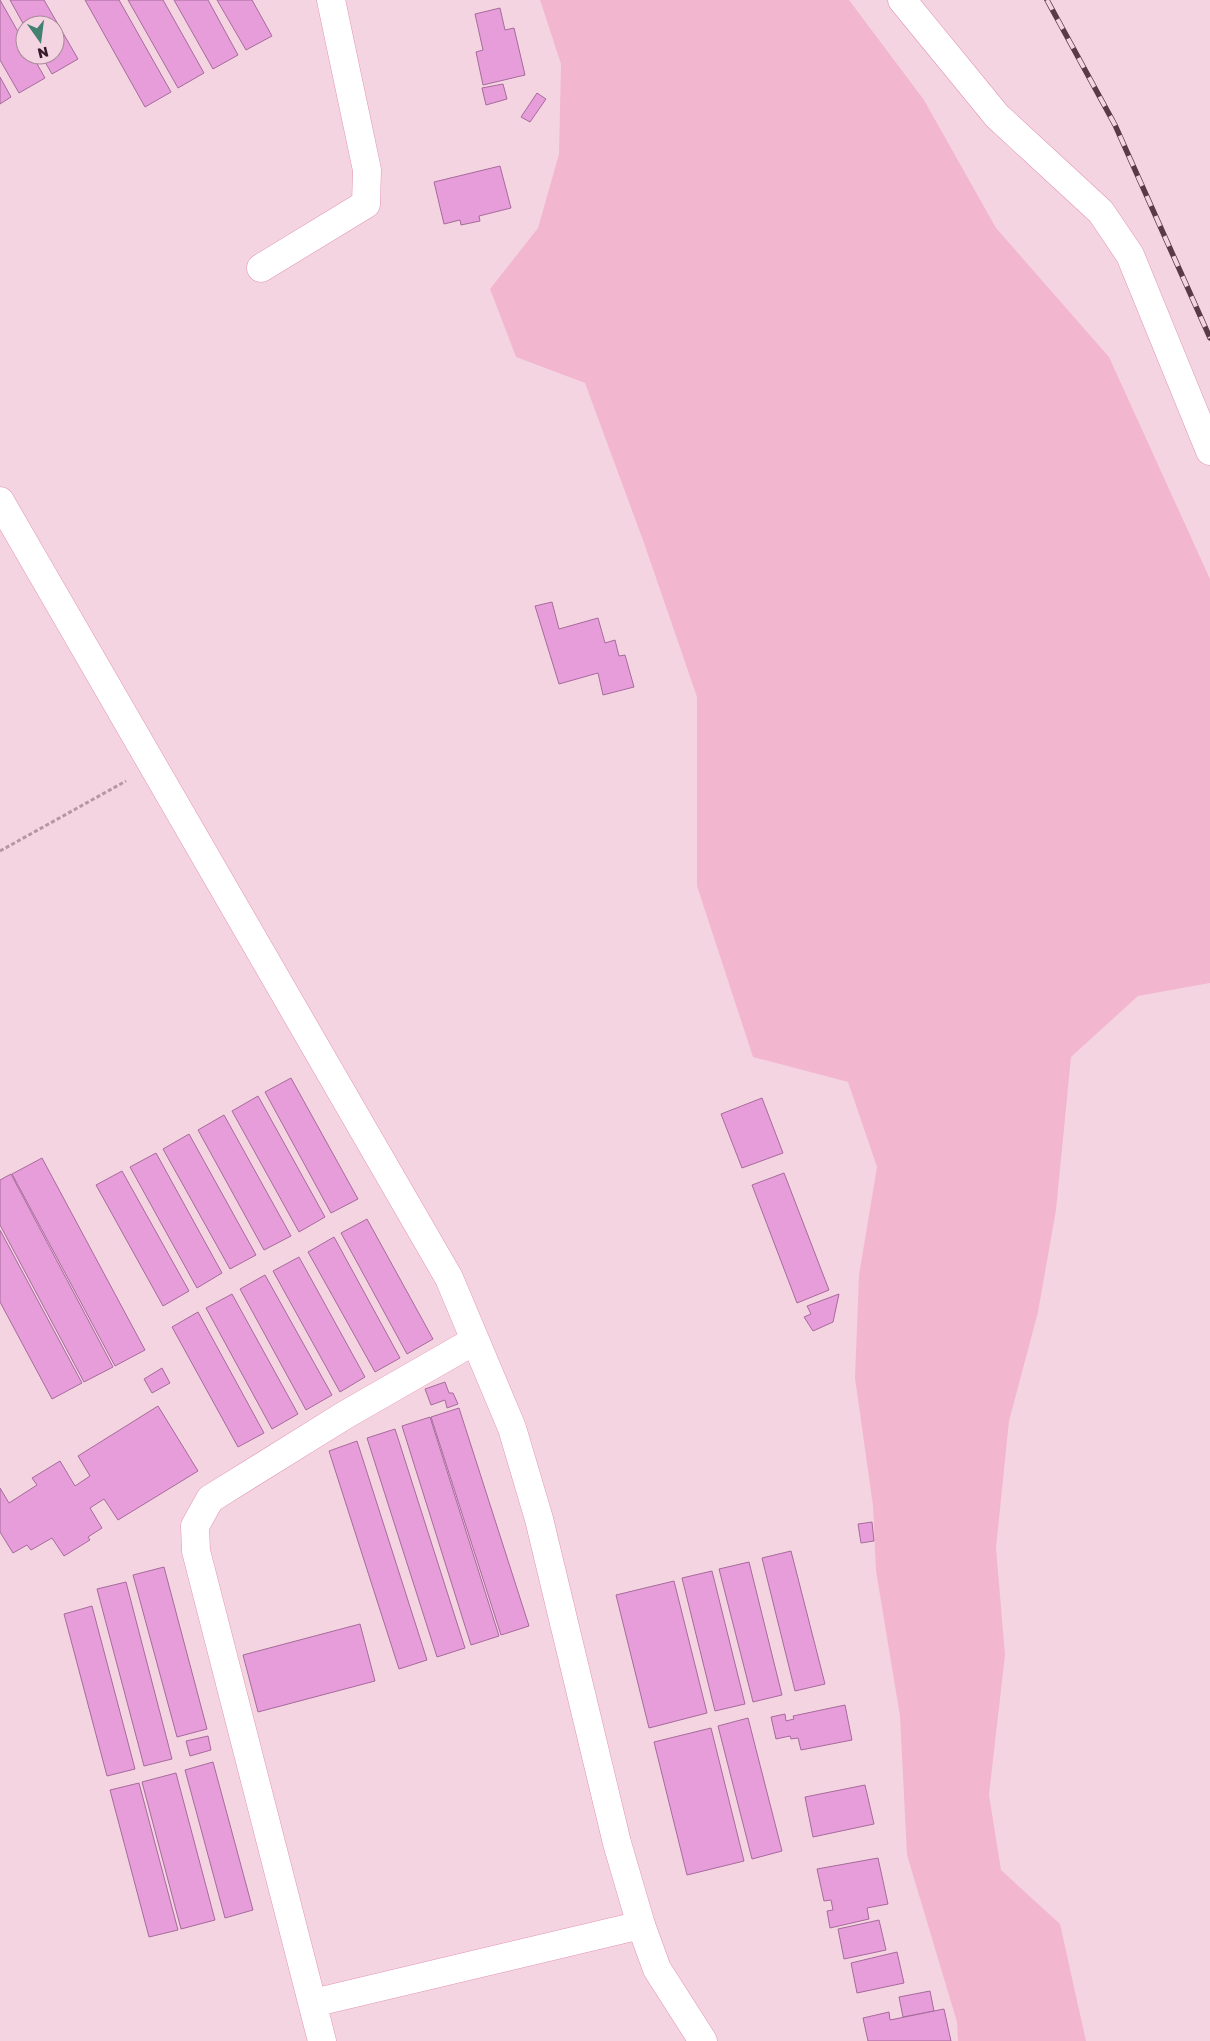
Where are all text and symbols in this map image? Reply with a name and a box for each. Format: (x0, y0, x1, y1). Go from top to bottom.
north arrow (15, 15, 65, 65)
text: N (36, 44, 50, 63)

